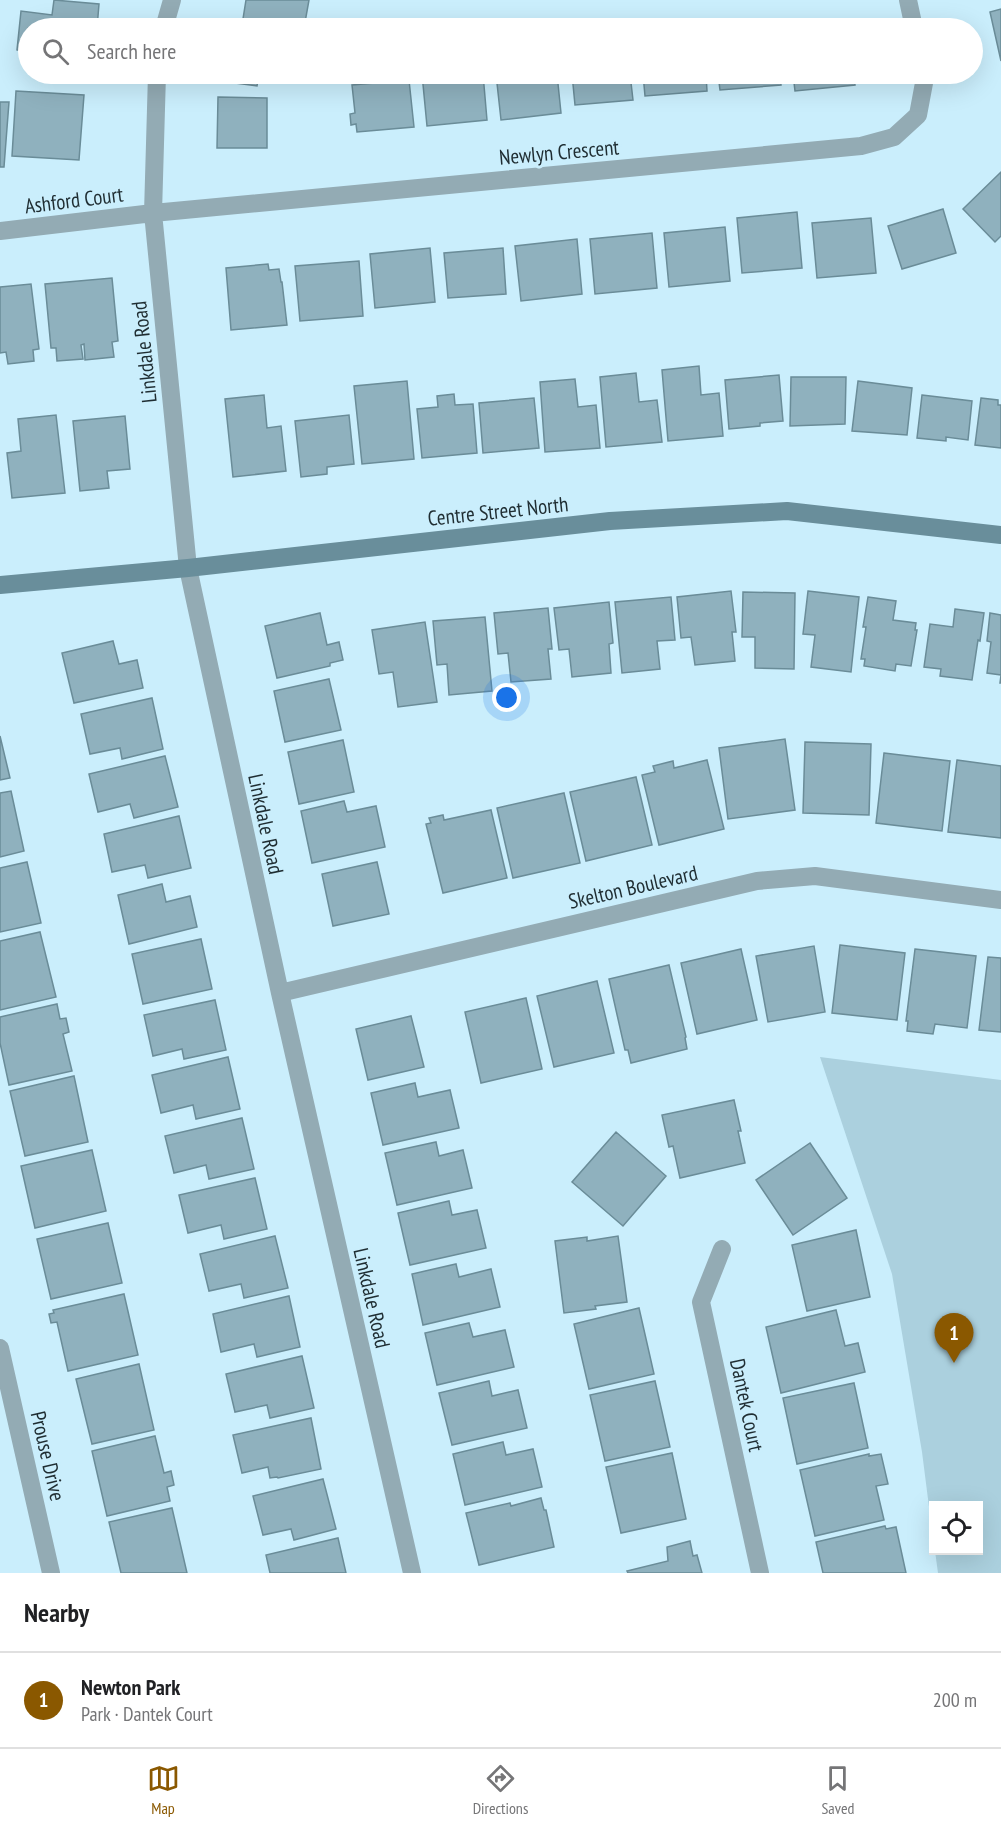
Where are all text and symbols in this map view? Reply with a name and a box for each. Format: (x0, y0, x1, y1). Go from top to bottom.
search box (18, 18, 983, 84)
icon: search (39, 35, 72, 68)
text: Search here (87, 37, 176, 65)
street label: Newlyn Crescent (498, 133, 620, 171)
street label: Ashford Court (23, 181, 125, 219)
street label: Linkdale Road (125, 300, 163, 404)
street label: Centre Street North (426, 490, 570, 532)
your location (492, 683, 521, 712)
street label: Linkdale Road (242, 771, 290, 877)
street label: Skelton Boulevard (566, 859, 700, 915)
street label: Linkdale Road (347, 1245, 397, 1351)
pin: 1 (934, 1314, 974, 1363)
street label: Dantek Court (724, 1356, 770, 1454)
street label: Prouse Drive (25, 1409, 71, 1503)
map controls (929, 1501, 983, 1555)
button: locate (929, 1501, 983, 1555)
text: Nearby (24, 1596, 89, 1629)
text: Newton Park (81, 1673, 180, 1701)
text: 1 (39, 1687, 48, 1713)
text: 200 m (933, 1687, 977, 1713)
text: Park · Dantek Court (81, 1701, 213, 1727)
tab: Map (147, 1762, 180, 1818)
tab: Directions (473, 1762, 528, 1818)
tab: Saved (821, 1762, 854, 1818)

